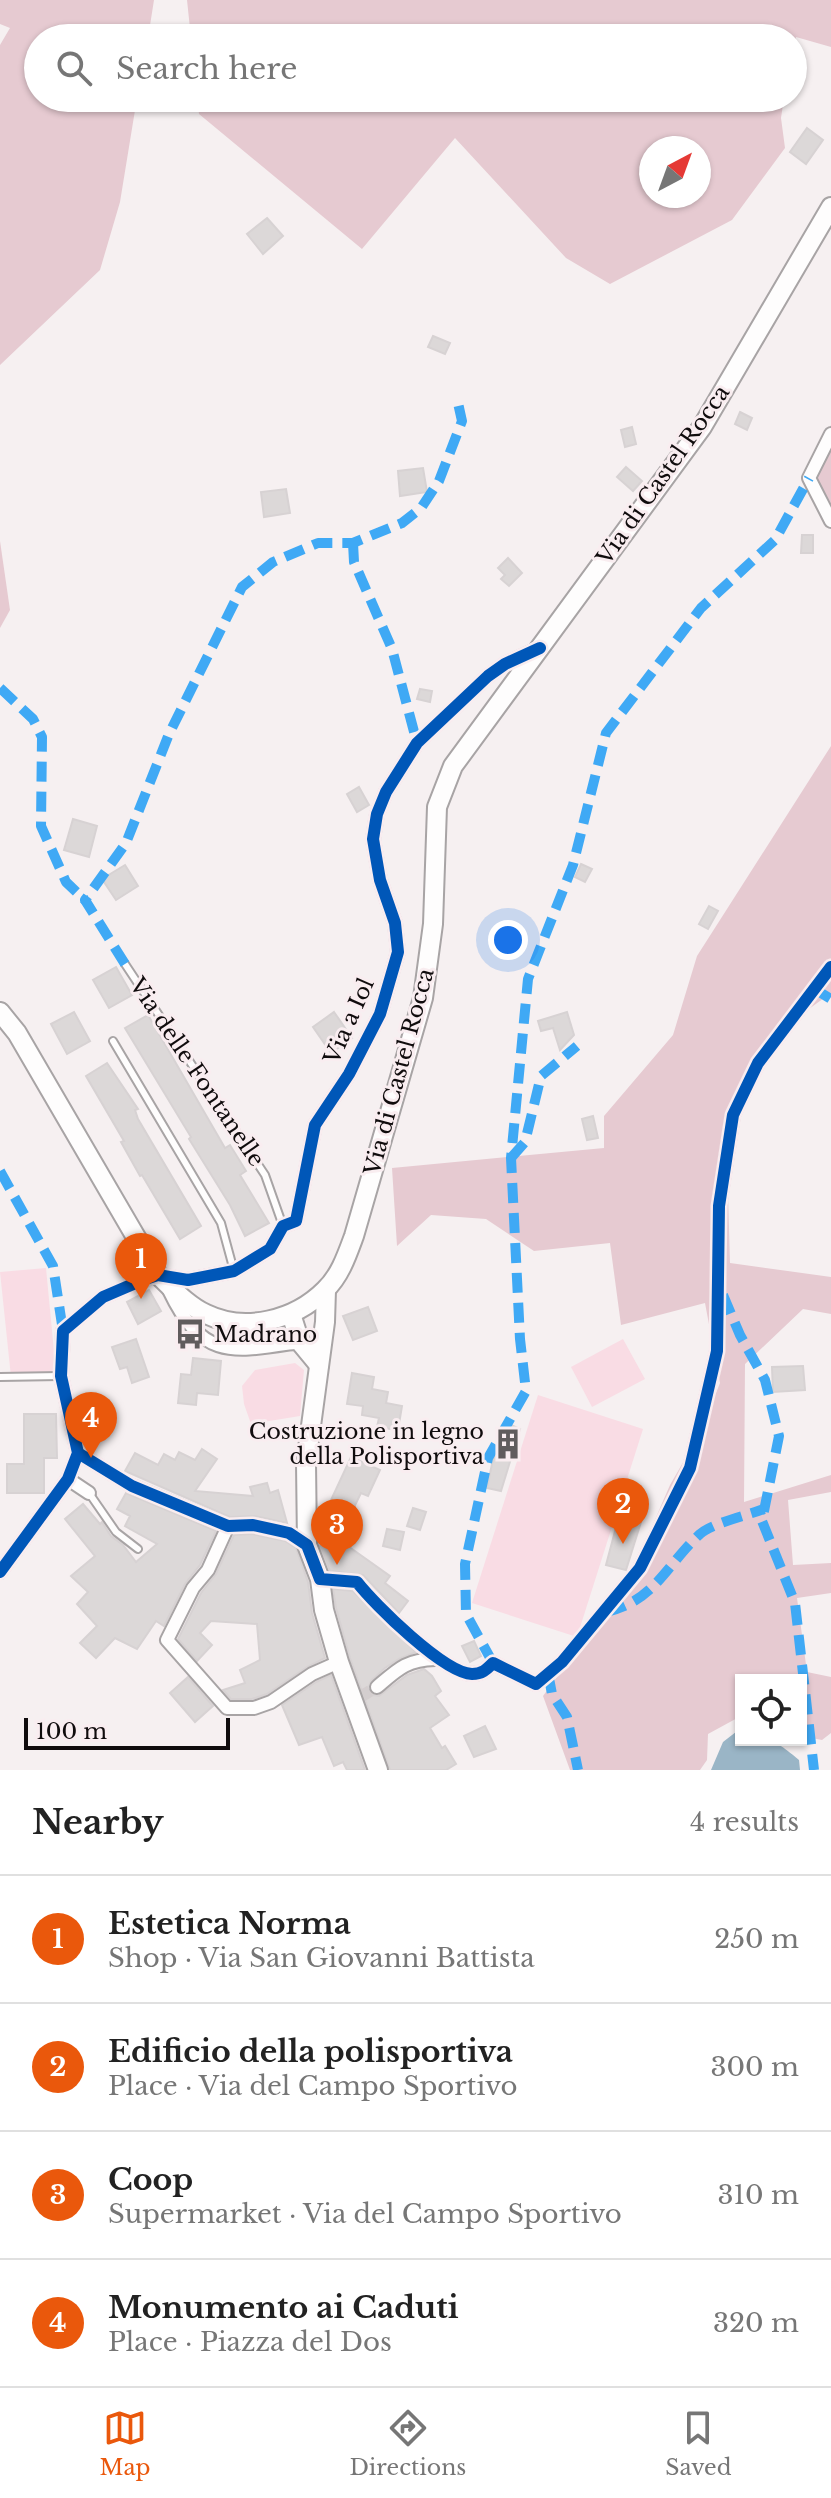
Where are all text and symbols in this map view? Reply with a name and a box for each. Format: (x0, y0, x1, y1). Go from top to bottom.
search box (24, 24, 807, 112)
icon: search (52, 46, 96, 90)
text: Search here (116, 50, 297, 87)
north arrow (639, 136, 711, 208)
street label: Via di Castel Rocca (590, 379, 736, 571)
your location (488, 920, 528, 960)
street label: Via di Castel Rocca (358, 965, 440, 1179)
street label: Via delle Fontanelle (123, 972, 270, 1172)
street label: Via a Iol (318, 974, 380, 1069)
pin: 1 (115, 1233, 167, 1299)
bus stop icon: Madrano (173, 1317, 207, 1351)
place label: Madrano (214, 1321, 317, 1348)
pin: 4 (65, 1392, 117, 1458)
place label: Costruzione in legno della Polisportiva (249, 1418, 485, 1470)
building icon: Costruzione in legno della Polisportiva (491, 1427, 525, 1461)
pin: 2 (597, 1478, 649, 1544)
pin: 3 (311, 1499, 363, 1565)
map controls (735, 1674, 807, 1746)
button: locate (735, 1674, 807, 1746)
scale bar (24, 1714, 230, 1750)
text: 100 m (36, 1718, 107, 1745)
text: Nearby (32, 1801, 164, 1843)
text: 4 results (690, 1806, 799, 1838)
text: Estetica Norma (108, 1905, 351, 1942)
text: 1 (52, 1923, 64, 1955)
text: 250 m (714, 1923, 799, 1955)
text: Shop · Via San Giovanni Battista (108, 1942, 535, 1974)
text: Edificio della polisportiva (108, 2033, 513, 2070)
text: 2 (50, 2051, 66, 2083)
text: 300 m (710, 2051, 799, 2083)
text: Place · Via del Campo Sportivo (108, 2070, 518, 2102)
text: Coop (108, 2161, 193, 2198)
text: 3 (50, 2179, 66, 2211)
text: 310 m (717, 2179, 799, 2211)
text: Supermarket · Via del Campo Sportivo (108, 2198, 622, 2230)
text: Monumento ai Caduti (108, 2289, 459, 2326)
text: 4 (49, 2307, 67, 2339)
text: 320 m (713, 2307, 799, 2339)
text: Place · Piazza del Dos (108, 2326, 392, 2358)
tab: Map (99, 2406, 151, 2481)
tab: Directions (349, 2406, 466, 2481)
tab: Saved (665, 2406, 732, 2481)

